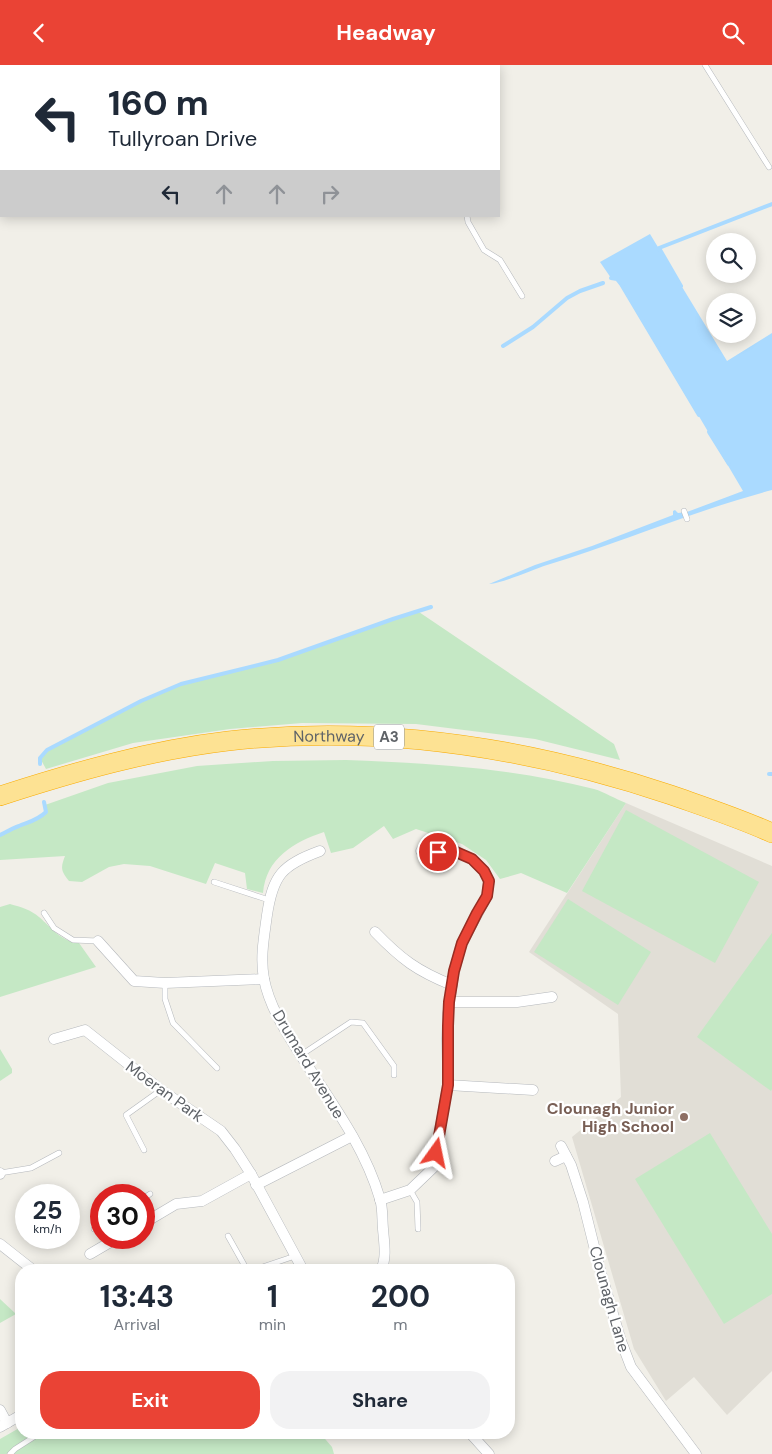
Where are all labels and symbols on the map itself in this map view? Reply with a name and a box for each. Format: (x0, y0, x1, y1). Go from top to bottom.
street label: Northway (293, 725, 365, 747)
road number: A3 (374, 725, 404, 749)
pin (417, 831, 459, 873)
street label: Drumard Avenue (268, 1006, 349, 1123)
street label: Moeran Park (121, 1056, 208, 1127)
place label: Clounagh Junior High School (547, 1098, 674, 1137)
marker: Clounagh Junior High School (678, 1111, 690, 1123)
position arrow (409, 1126, 461, 1178)
speed limit sign: 30 (90, 1184, 155, 1249)
street label: Clounagh Lane (584, 1244, 635, 1355)

